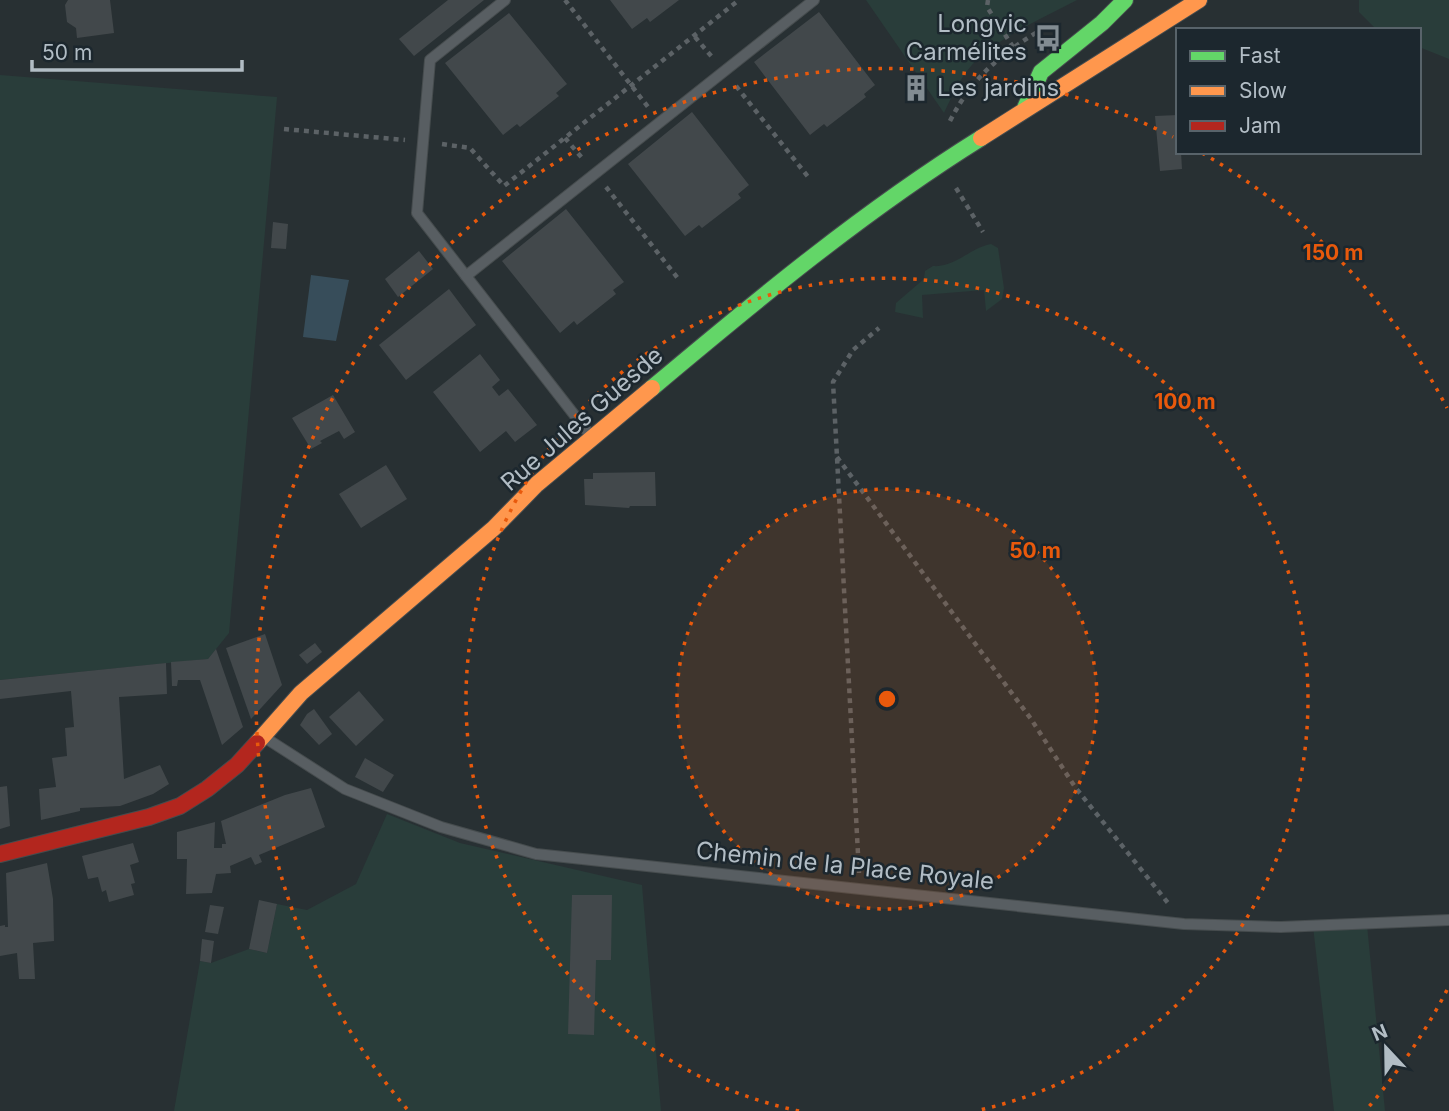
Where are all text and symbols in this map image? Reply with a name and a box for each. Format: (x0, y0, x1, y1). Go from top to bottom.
place label: Longvic Carmélites (906, 9, 1027, 66)
bus stop icon: Longvic Carmélites (1033, 23, 1063, 53)
scale bar (32, 28, 242, 72)
legend (1176, 28, 1421, 154)
text: 50 m (42, 40, 92, 65)
text: Fast (1239, 43, 1281, 68)
building icon: Les jardins (901, 73, 931, 103)
place label: Les jardins (937, 73, 1059, 102)
text: Slow (1239, 78, 1287, 103)
text: Jam (1239, 113, 1281, 138)
text: 150 m (1303, 240, 1363, 265)
street label: Rue Jules Guesde (495, 340, 669, 497)
text: 100 m (1154, 389, 1216, 414)
text: 50 m (1009, 538, 1061, 563)
centre of rings (875, 687, 899, 711)
street label: Chemin de la Place Royale (695, 835, 996, 896)
north arrow (1351, 1013, 1421, 1083)
text: N (1369, 1019, 1391, 1046)

